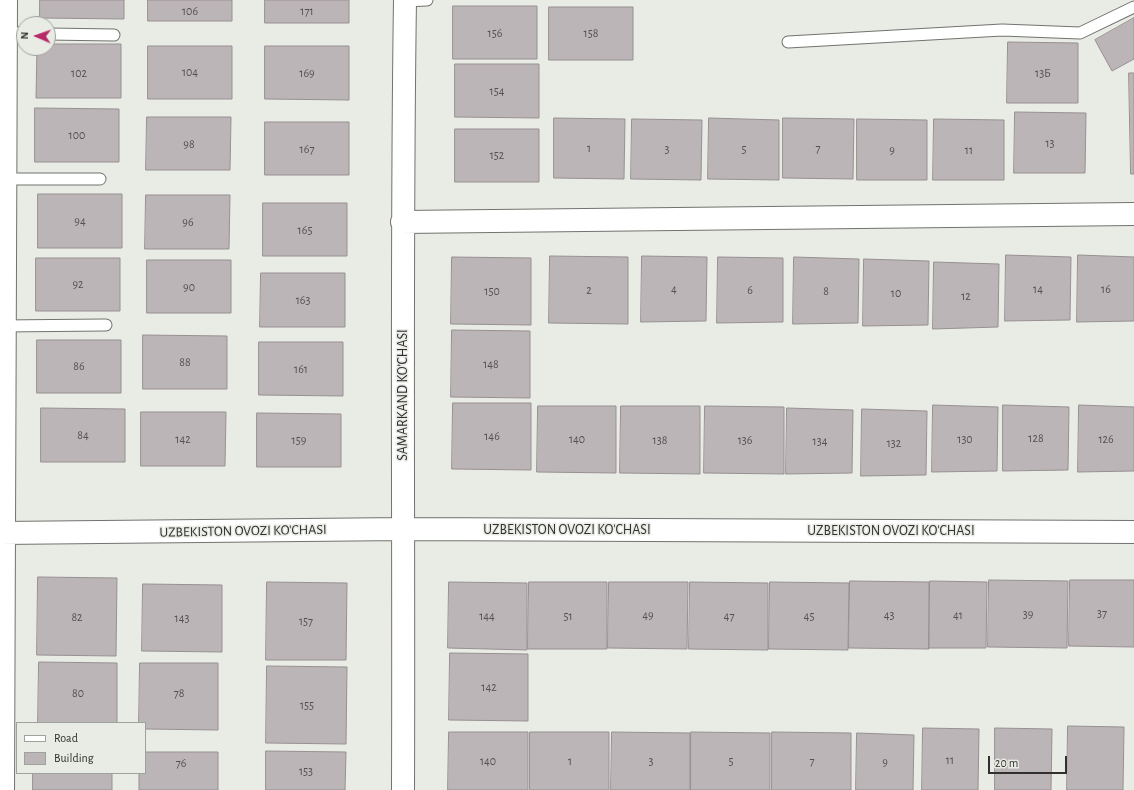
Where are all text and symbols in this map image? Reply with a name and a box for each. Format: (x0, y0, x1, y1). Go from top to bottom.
house number: 106 (182, 4, 198, 18)
house number: 171 (300, 4, 314, 18)
north arrow (16, 16, 56, 56)
house number: 156 (488, 26, 502, 40)
house number: 158 (584, 26, 598, 40)
text: N (19, 32, 30, 40)
house number: 104 (182, 65, 198, 79)
house number: 102 (71, 66, 87, 80)
house number: 169 (299, 66, 315, 80)
house number: 13Б (1035, 66, 1051, 80)
house number: 154 (490, 84, 504, 98)
house number: 100 (69, 128, 85, 142)
house number: 13 (1045, 136, 1055, 150)
house number: 98 (183, 137, 195, 151)
house number: 1 (587, 141, 591, 155)
house number: 7 (815, 141, 821, 155)
house number: 167 (300, 142, 314, 156)
house number: 3 (665, 142, 669, 156)
house number: 5 (741, 142, 747, 156)
house number: 9 (889, 143, 895, 157)
house number: 11 (965, 143, 973, 157)
house number: 152 (490, 148, 504, 162)
house number: 94 (74, 214, 86, 228)
house number: 96 (182, 215, 194, 229)
house number: 165 (298, 223, 312, 237)
house number: 92 (72, 277, 84, 291)
house number: 90 (183, 280, 195, 294)
house number: 4 (671, 282, 677, 296)
house number: 14 (1033, 282, 1043, 296)
house number: 16 (1101, 282, 1111, 296)
house number: 2 (586, 283, 592, 297)
house number: 6 (747, 283, 753, 297)
house number: 150 (484, 284, 500, 298)
house number: 8 (823, 284, 829, 298)
house number: 10 (891, 286, 901, 300)
house number: 12 (961, 289, 971, 303)
house number: 163 (296, 293, 310, 307)
street label: SAMARKAND KO’CHASI (395, 329, 411, 461)
house number: 88 (179, 355, 191, 369)
house number: 148 (483, 357, 499, 371)
house number: 86 (73, 359, 85, 373)
house number: 161 (294, 362, 308, 376)
house number: 84 (77, 428, 89, 442)
house number: 146 (484, 429, 500, 443)
house number: 128 (1028, 431, 1044, 445)
house number: 142 (175, 432, 191, 446)
house number: 140 (569, 432, 585, 446)
house number: 130 (957, 432, 973, 446)
house number: 126 (1098, 432, 1114, 446)
house number: 159 (292, 433, 306, 447)
house number: 138 (653, 433, 667, 447)
house number: 136 (738, 433, 752, 447)
house number: 134 (813, 434, 827, 448)
house number: 132 (887, 436, 901, 450)
street label: UZBEKISTON OVOZI KO'CHASI (159, 521, 327, 541)
street label: UZBEKISTON OVOZI KO'CHASI (483, 522, 651, 538)
street label: UZBEKISTON OVOZI KO'CHASI (807, 523, 975, 539)
house number: 37 (1097, 606, 1107, 620)
house number: 39 (1023, 607, 1033, 621)
house number: 49 (642, 608, 654, 622)
house number: 43 (884, 608, 894, 622)
house number: 41 (953, 608, 963, 622)
house number: 144 (479, 609, 495, 623)
house number: 51 (563, 609, 573, 623)
house number: 47 (724, 609, 734, 623)
house number: 45 (804, 609, 814, 623)
house number: 82 (71, 610, 83, 624)
house number: 143 (175, 611, 189, 625)
house number: 157 (299, 614, 313, 628)
house number: 142 (481, 680, 497, 694)
house number: 80 (72, 686, 84, 700)
house number: 78 (174, 686, 184, 700)
house number: 155 (300, 698, 314, 712)
legend (16, 722, 146, 774)
text: Road (54, 732, 78, 744)
scale bar (990, 748, 1069, 774)
text: Building (54, 752, 94, 764)
house number: 11 (946, 753, 954, 767)
house number: 140 (480, 754, 496, 768)
house number: 1 (568, 754, 572, 768)
house number: 3 (649, 754, 653, 768)
house number: 5 (728, 754, 734, 768)
house number: 7 (809, 754, 815, 768)
house number: 9 (882, 755, 888, 769)
house number: 76 (176, 756, 186, 770)
text: 20 m (995, 757, 1018, 769)
house number: 153 (299, 764, 313, 778)

